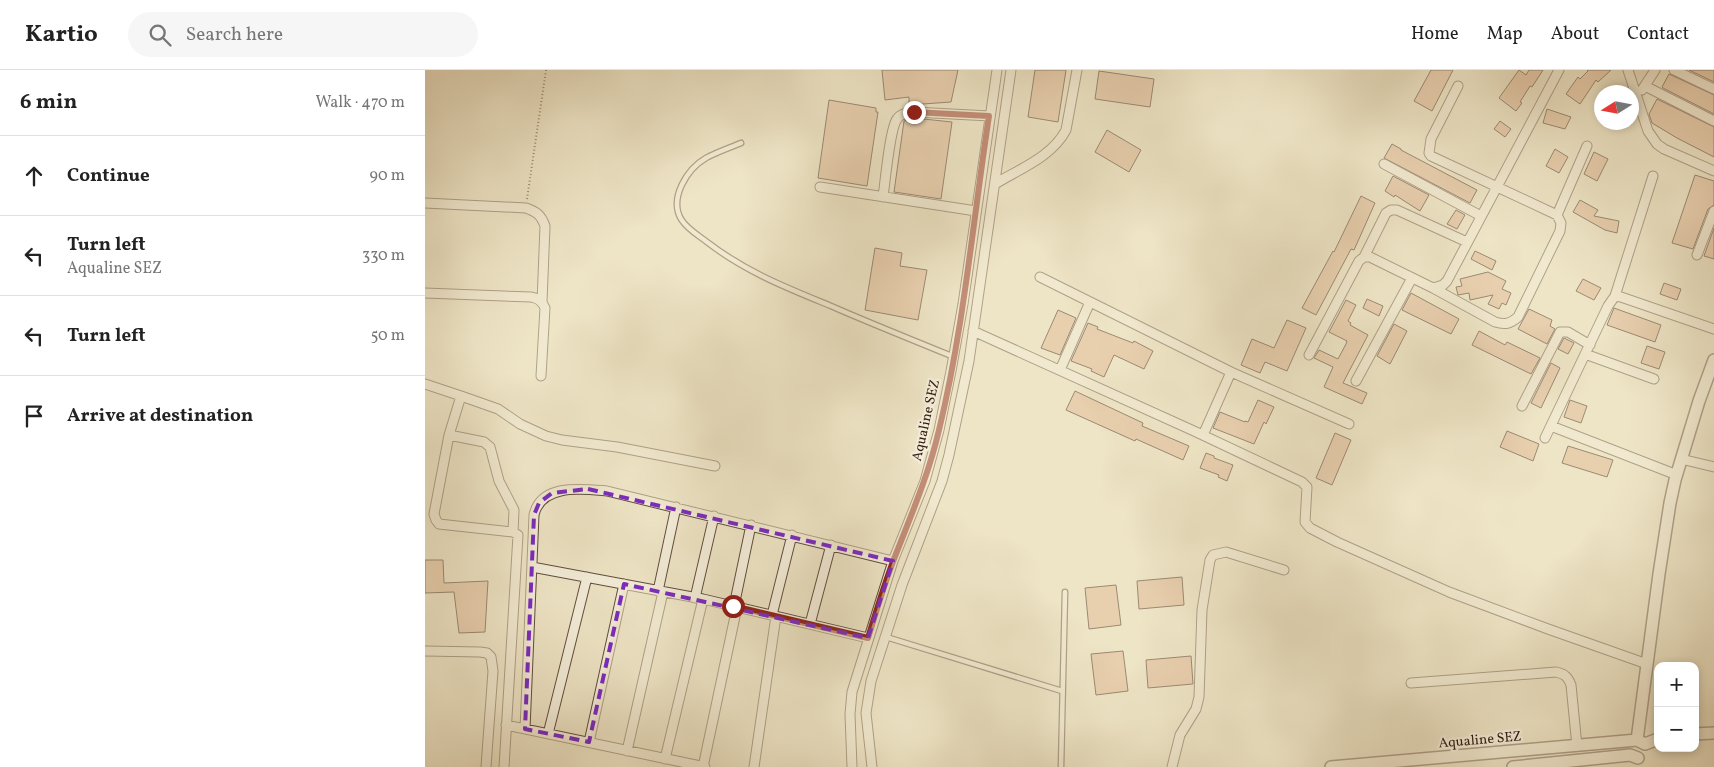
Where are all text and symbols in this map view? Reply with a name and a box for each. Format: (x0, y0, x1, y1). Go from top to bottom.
search box (128, 12, 478, 57)
text: Kartio (25, 18, 98, 52)
icon: search (146, 21, 174, 49)
text: Search here (186, 22, 283, 48)
text: Home (1411, 22, 1459, 47)
text: Map (1487, 22, 1523, 47)
text: About (1551, 22, 1599, 47)
text: Contact (1627, 22, 1689, 47)
north arrow (1594, 85, 1639, 130)
text: 6 min (20, 88, 77, 117)
text: Walk · 470 m (315, 92, 405, 114)
route end (903, 101, 926, 124)
icon: ahead (20, 162, 48, 190)
text: Continue (67, 163, 150, 189)
text: 90 m (369, 165, 405, 187)
text: Turn left (67, 232, 146, 258)
icon: left (20, 242, 48, 270)
text: 330 m (362, 245, 405, 267)
text: Aqualine SEZ (67, 258, 162, 280)
icon: left (20, 322, 48, 350)
text: Turn left (67, 323, 146, 349)
text: 50 m (371, 325, 405, 347)
street label: Aqualine SEZ (908, 378, 945, 463)
icon: arrive (20, 402, 48, 430)
text: Arrive at destination (67, 403, 253, 429)
route start (722, 595, 745, 618)
map controls (1654, 662, 1699, 752)
button: + (1654, 662, 1699, 707)
button: − (1654, 707, 1699, 752)
street label: Aqualine SEZ (1438, 727, 1522, 754)

